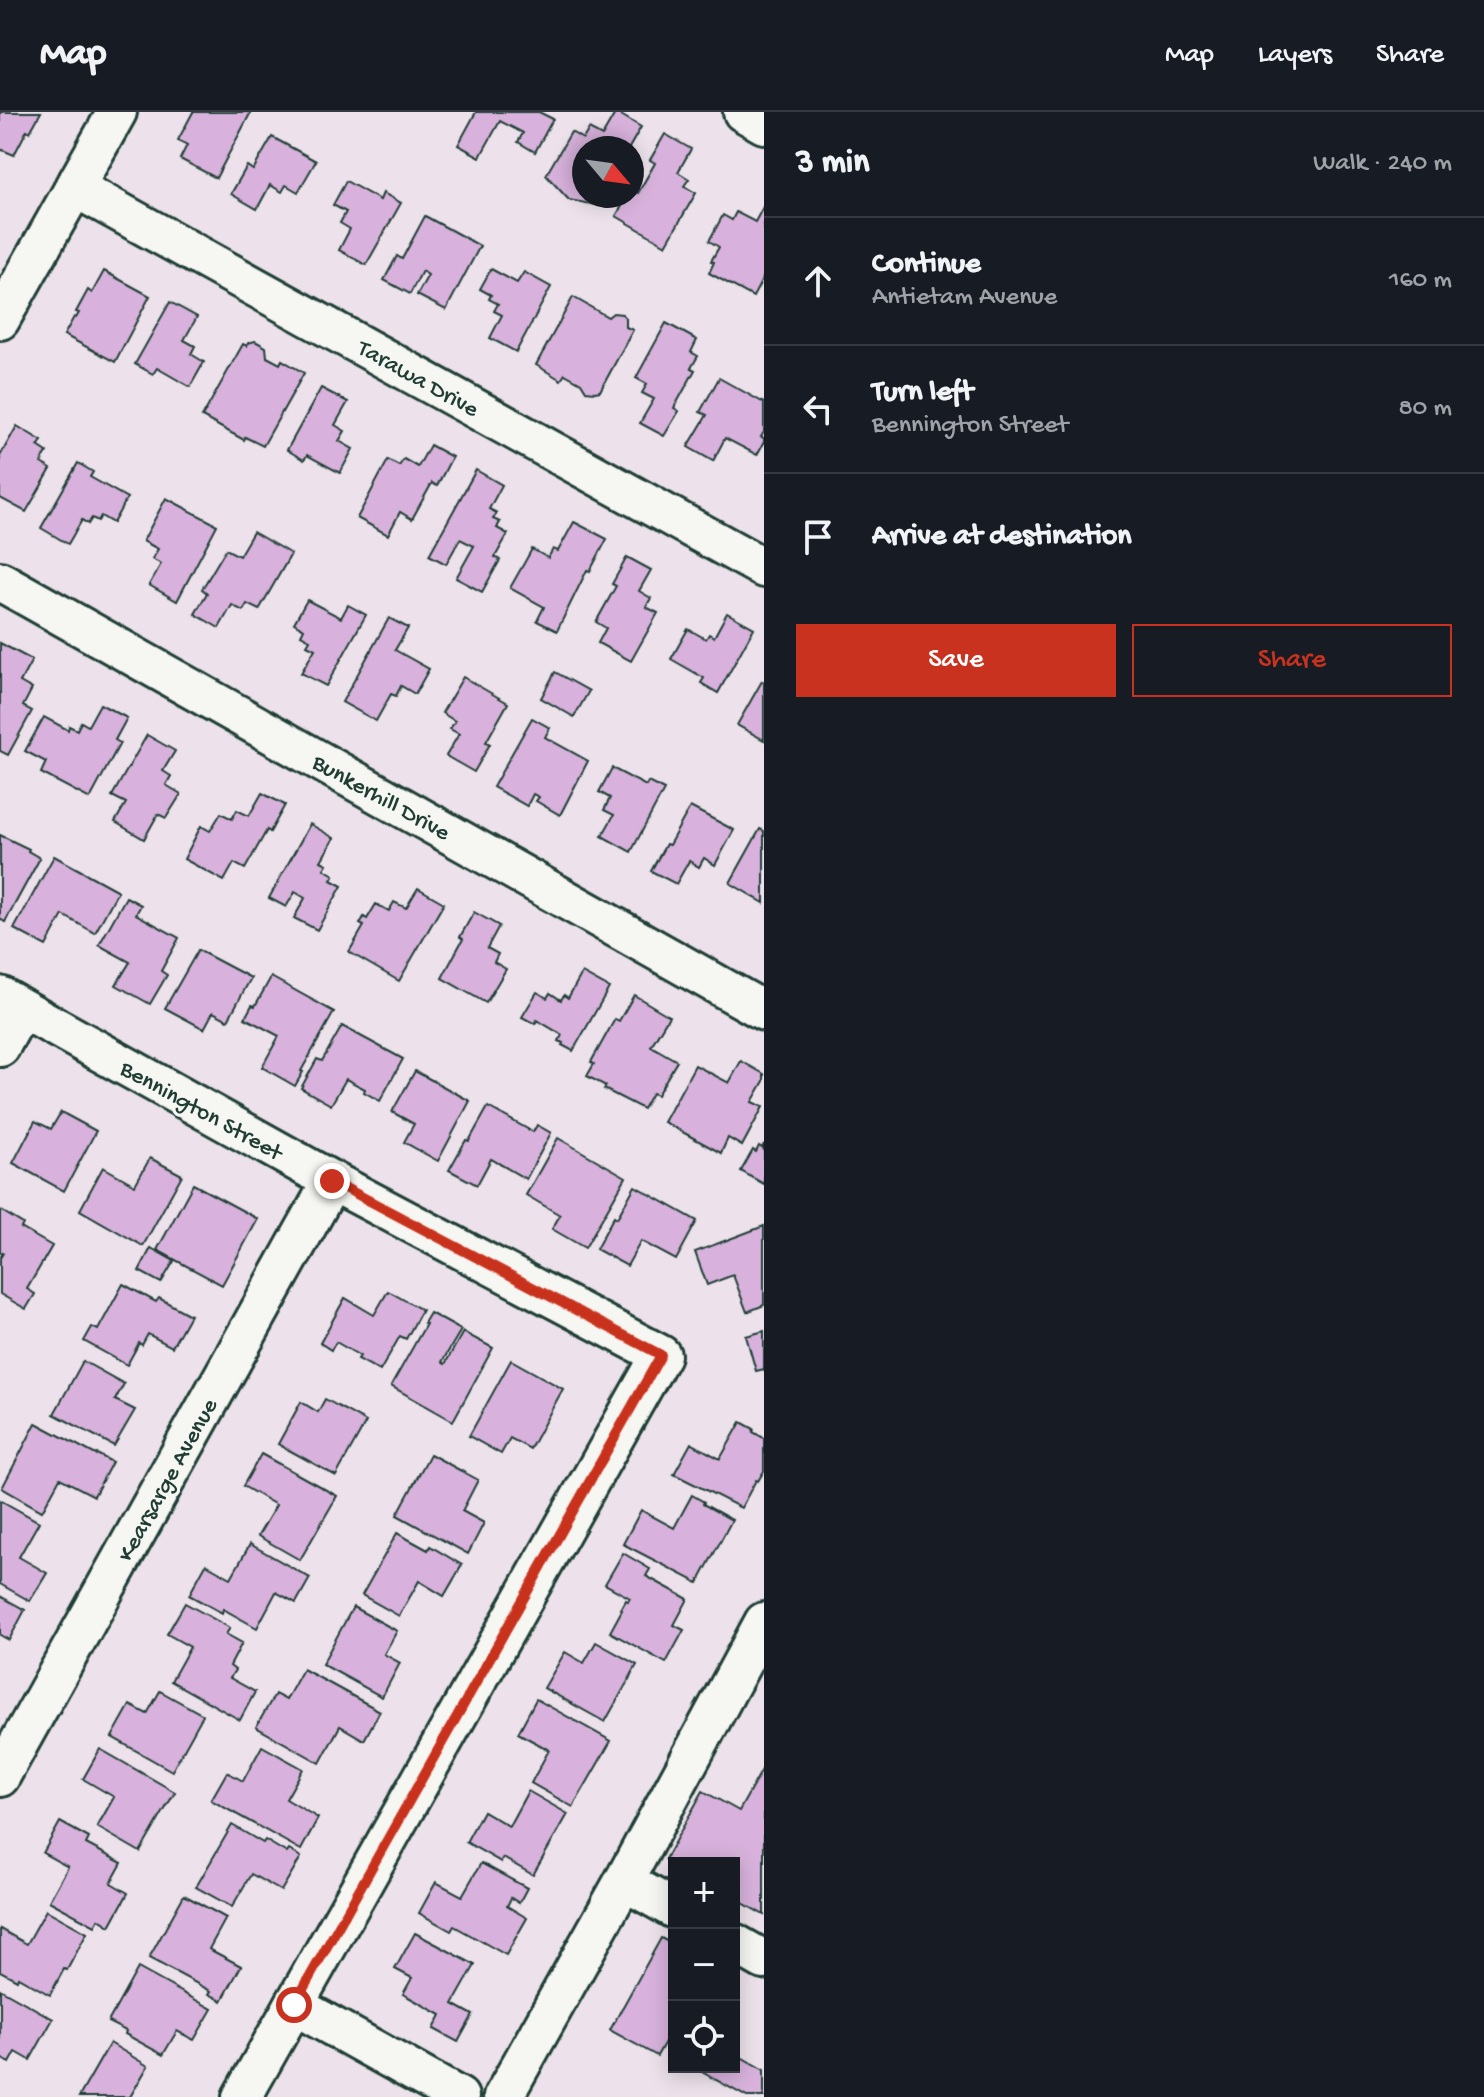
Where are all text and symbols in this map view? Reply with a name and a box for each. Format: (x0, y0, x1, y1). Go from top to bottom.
text: Map (40, 33, 106, 77)
text: Map (1165, 39, 1214, 72)
text: Layers (1258, 39, 1332, 72)
text: Share (1376, 39, 1444, 72)
north arrow (572, 136, 644, 208)
text: 3 min (796, 144, 869, 184)
text: Walk · 240 m (1313, 149, 1452, 180)
text: Continue (872, 248, 981, 283)
icon: ahead (796, 259, 840, 303)
text: 160 m (1389, 266, 1452, 297)
text: Antietam Avenue (872, 283, 1057, 314)
street label: Tarawa Drive (350, 334, 484, 426)
text: Turn left (872, 376, 973, 411)
icon: left (796, 387, 840, 431)
text: 80 m (1398, 394, 1452, 425)
text: Bennington Street (872, 411, 1068, 442)
icon: arrive (796, 515, 840, 559)
text: Arrive at destination (872, 520, 1132, 555)
button: Save (796, 624, 1116, 697)
button: Share (1132, 624, 1452, 697)
street label: Bunkerhill Drive (305, 749, 455, 849)
street label: Bennington Street (113, 1055, 288, 1170)
route end (314, 1163, 350, 1199)
street label: Kearsarge Avenue (112, 1394, 226, 1567)
map controls (668, 1857, 740, 2073)
button: + (668, 1857, 740, 1929)
button: − (668, 1929, 740, 2001)
route start (276, 1987, 312, 2023)
button: locate (668, 2001, 740, 2073)

